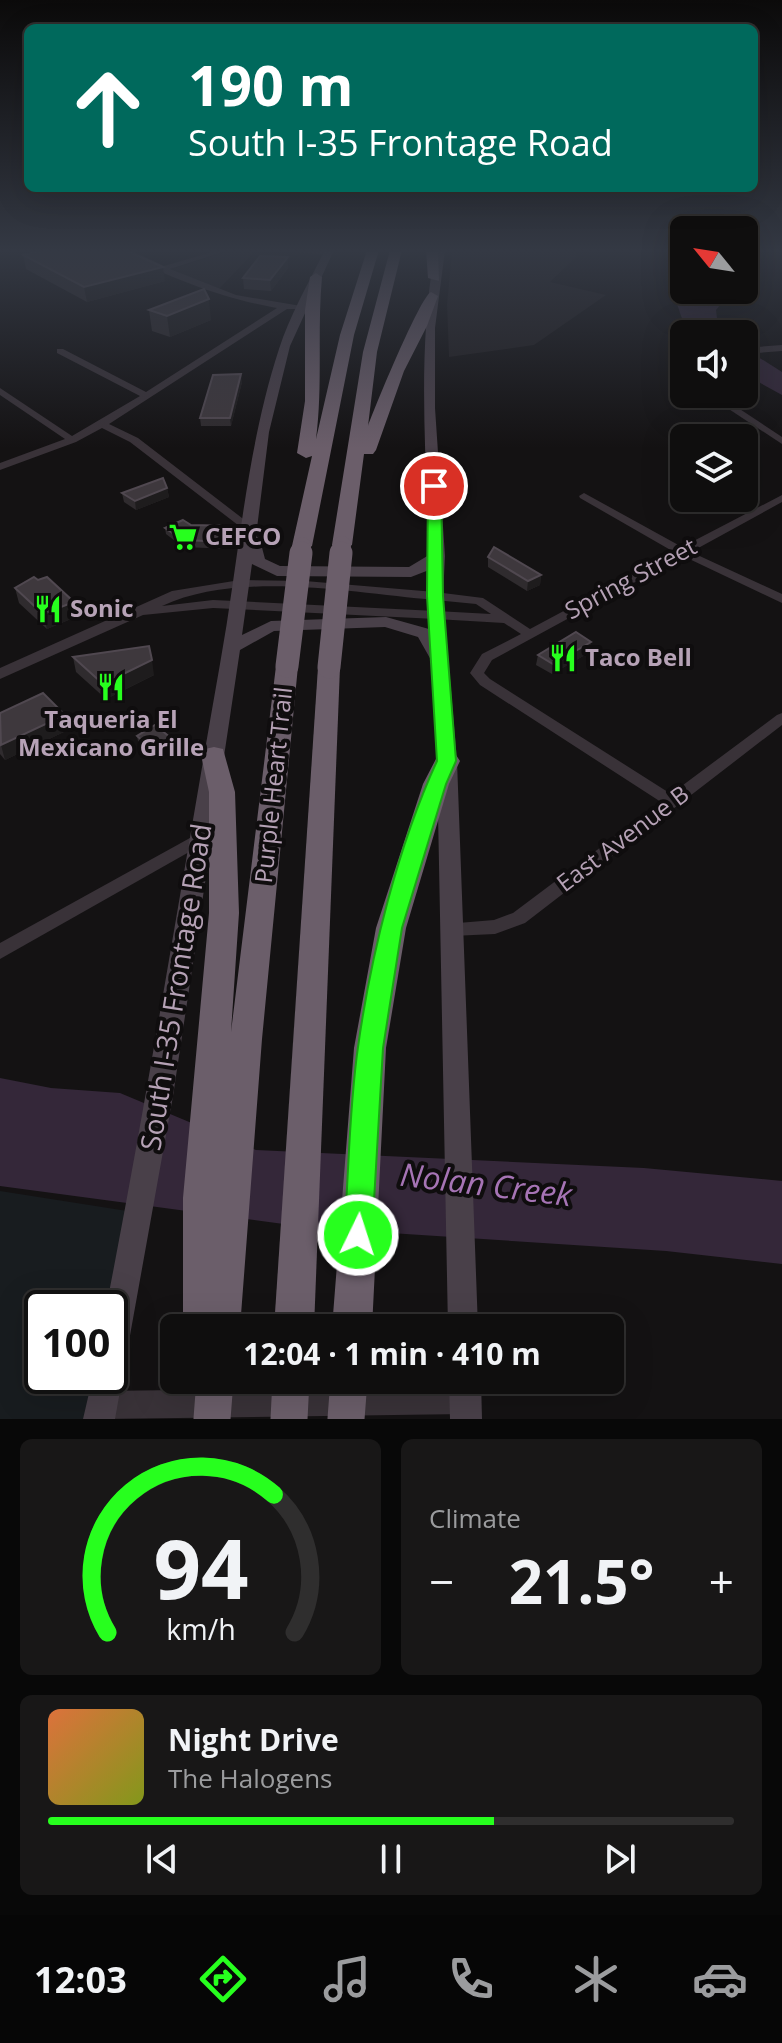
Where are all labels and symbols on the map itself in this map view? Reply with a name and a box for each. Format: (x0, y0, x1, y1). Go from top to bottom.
north arrow (670, 216, 758, 304)
pin (400, 452, 468, 520)
place label: CEFCO (205, 519, 281, 552)
supermarket icon: CEFCO (168, 522, 198, 552)
street label: Spring Street (559, 529, 702, 626)
place label: Sonic (70, 591, 134, 624)
restaurant icon: Sonic (33, 594, 63, 624)
place label: Taco Bell (585, 640, 692, 673)
restaurant icon: Taco Bell (548, 643, 578, 673)
restaurant icon: Taqueria El Mexicano Grille (96, 672, 126, 702)
street label: Purple Heart Trail (246, 685, 299, 885)
place label: Taqueria El Mexicano Grille (18, 702, 204, 763)
street label: East Avenue B (549, 777, 695, 899)
street label: South I-35 Frontage Road (130, 821, 220, 1153)
water label: Nolan Creek (398, 1152, 576, 1216)
position arrow (316, 1193, 400, 1277)
speed limit sign: 100 (24, 1290, 128, 1394)

